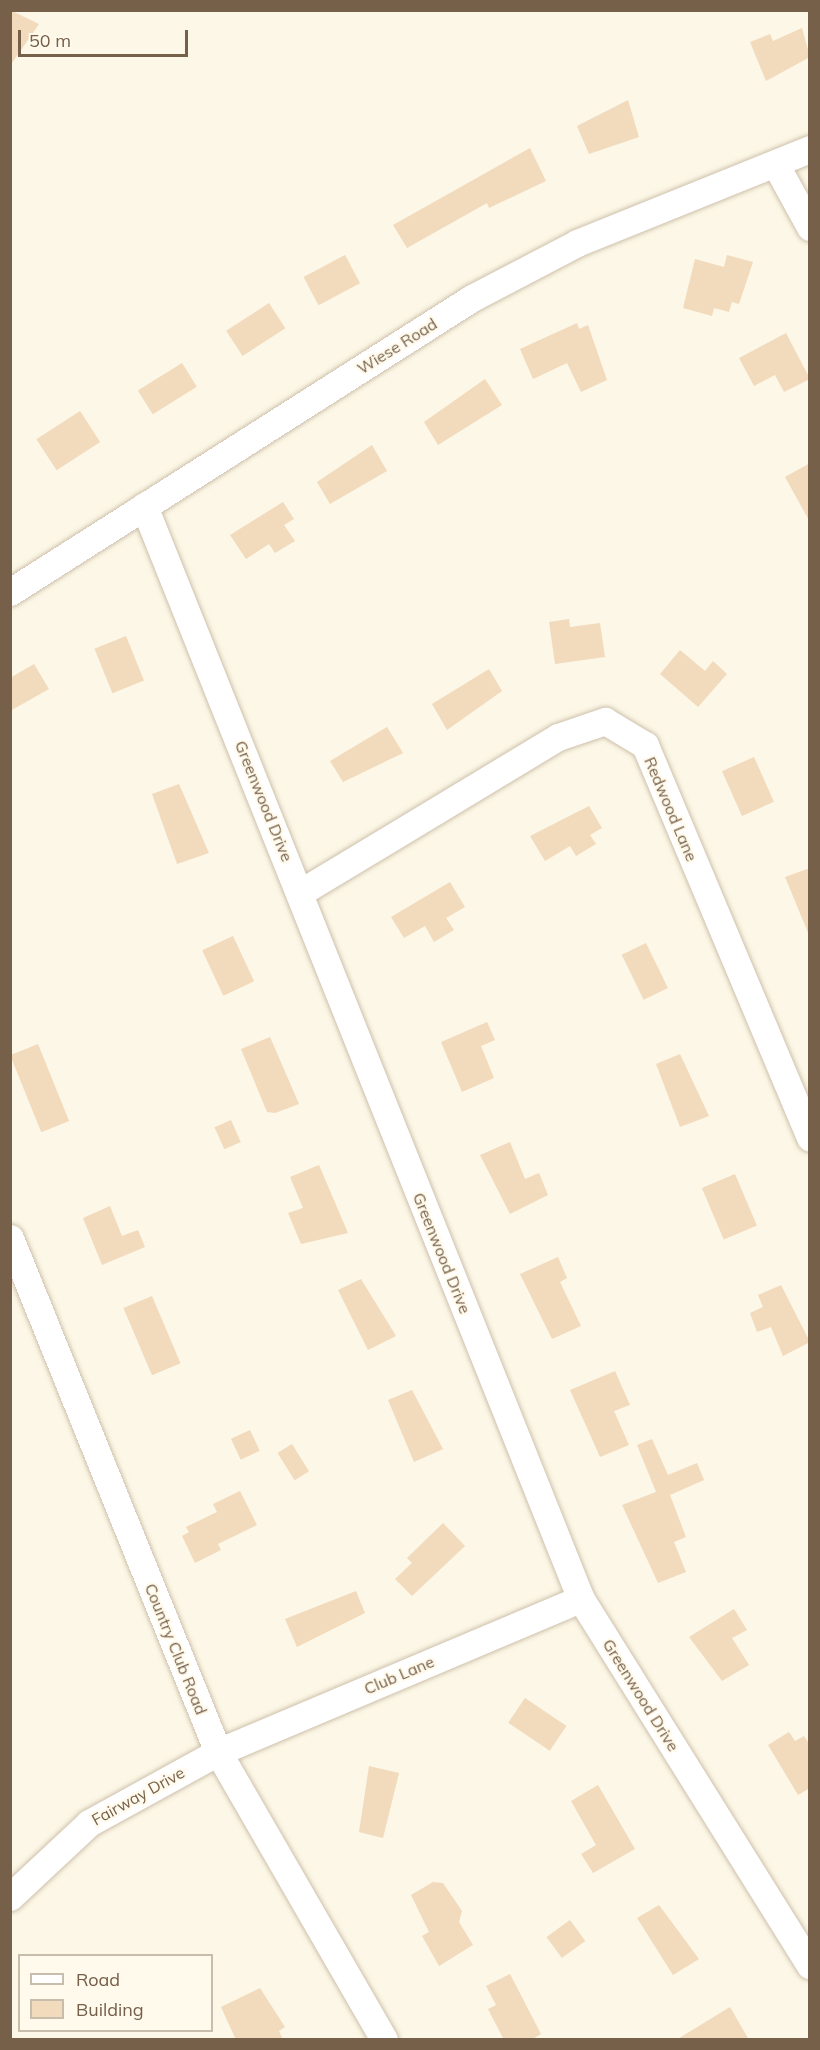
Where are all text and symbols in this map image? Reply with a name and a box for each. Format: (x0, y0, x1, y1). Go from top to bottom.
scale bar (21, 18, 190, 56)
text: 50 m (29, 29, 71, 52)
street label: Wiese Road (354, 314, 440, 378)
street label: Greenwood Drive (231, 738, 297, 864)
street label: Redwood Lane (640, 754, 702, 864)
street label: Greenwood Drive (409, 1190, 475, 1316)
street label: Country Club Road (141, 1581, 211, 1717)
street label: Greenwood Drive (599, 1635, 683, 1755)
street label: Club Lane (361, 1652, 437, 1698)
street label: Fairway Drive (88, 1763, 188, 1829)
legend (18, 1954, 213, 2032)
text: Road (76, 1968, 120, 1991)
text: Building (76, 1998, 144, 2021)

